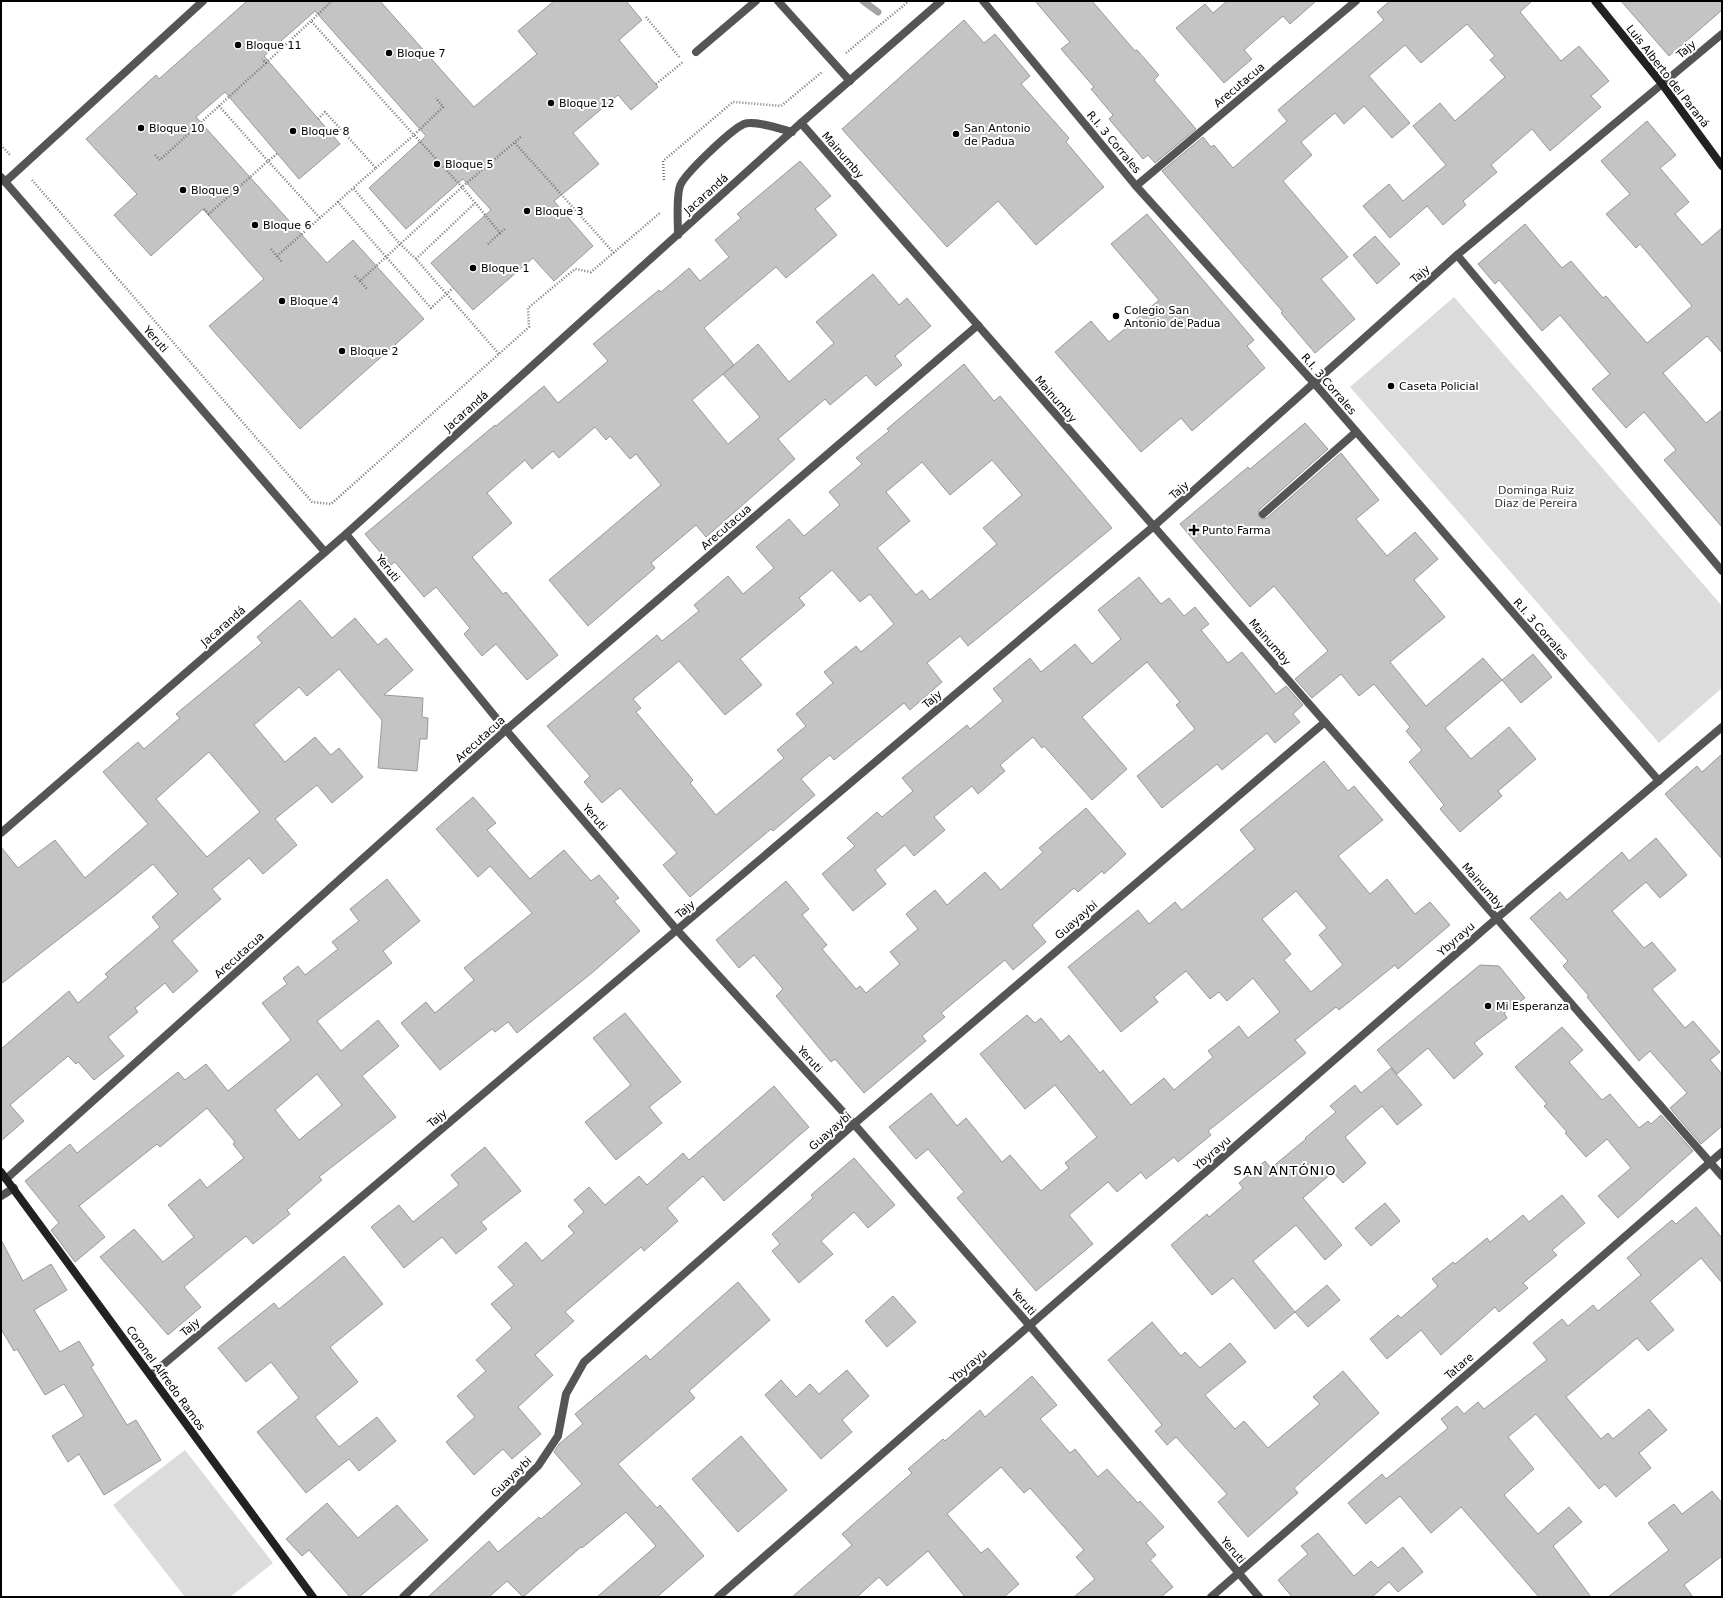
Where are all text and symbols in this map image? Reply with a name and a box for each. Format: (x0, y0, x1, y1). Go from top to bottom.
street label: Luis Alberto del Paraná (1623, 22, 1712, 130)
street label: Tajy (1673, 37, 1699, 62)
place label: Bloque 11 (246, 39, 302, 52)
marker: Bloque 11 (233, 40, 243, 50)
place label: Bloque 7 (397, 47, 446, 60)
marker: Bloque 7 (384, 48, 394, 58)
street label: Arecutacua (1211, 60, 1267, 110)
place label: Bloque 12 (559, 97, 615, 110)
marker: Bloque 12 (546, 98, 556, 108)
street label: R.I. 3 Corrales (1084, 109, 1144, 176)
place label: Bloque 10 (149, 122, 205, 135)
place label: San Antonio de Padua (964, 122, 1031, 148)
marker: Bloque 10 (136, 123, 146, 133)
place label: Bloque 8 (301, 125, 350, 138)
marker: Bloque 8 (288, 126, 298, 136)
street label: Mainumby (819, 129, 867, 182)
marker: San Antonio de Padua (951, 129, 961, 139)
place label: Bloque 5 (445, 158, 494, 171)
marker: Bloque 5 (432, 159, 442, 169)
street label: Jacarandá (681, 171, 731, 218)
place label: Bloque 9 (191, 184, 240, 197)
marker: Bloque 9 (178, 185, 188, 195)
place label: Bloque 3 (535, 205, 584, 218)
marker: Bloque 3 (522, 206, 532, 216)
place label: Bloque 6 (263, 219, 312, 232)
marker: Bloque 6 (250, 220, 260, 230)
place label: Bloque 1 (481, 262, 530, 275)
street label: Tajy (1407, 262, 1433, 287)
marker: Bloque 1 (468, 263, 478, 273)
place label: Bloque 4 (290, 295, 339, 308)
marker: Bloque 4 (277, 296, 287, 306)
place label: Colegio San Antonio de Padua (1124, 304, 1221, 330)
marker: Colegio San Antonio de Padua (1111, 311, 1121, 321)
street label: Yeruti (140, 323, 171, 355)
place label: Bloque 2 (350, 345, 399, 358)
marker: Bloque 2 (337, 346, 347, 356)
street label: R.I. 3 Corrales (1298, 351, 1359, 418)
street label: Mainumby (1032, 373, 1080, 426)
place label: Caseta Policial (1399, 380, 1478, 393)
marker: Caseta Policial (1386, 381, 1396, 391)
street label: Jacarandá (441, 388, 491, 435)
street label: Tajy (1166, 478, 1192, 503)
park label: Dominga Ruiz Diaz de Pereira (1494, 484, 1578, 510)
street label: Arecutacua (699, 502, 754, 553)
place label: Punto Farma (1202, 524, 1271, 537)
marker: Punto Farma (1189, 525, 1199, 535)
street label: Yeruti (372, 551, 402, 584)
street label: R.I. 3 Corrales (1510, 596, 1571, 663)
street label: Jacarandá (198, 604, 248, 650)
street label: Mainumby (1246, 616, 1294, 669)
street label: Tajy (919, 687, 945, 712)
street label: Arecutacua (453, 714, 508, 765)
street label: Yeruti (579, 801, 610, 833)
street label: Mainumby (1459, 860, 1507, 913)
street label: Tajy (672, 897, 698, 922)
street label: Guayaybi (1052, 898, 1100, 942)
street label: Ybyrayu (1434, 920, 1478, 960)
street label: Arecutacua (212, 930, 267, 981)
place label: Mi Esperanza (1496, 1000, 1569, 1013)
marker: Mi Esperanza (1483, 1001, 1493, 1011)
street label: Yeruti (794, 1043, 825, 1075)
street label: Tajy (424, 1106, 450, 1131)
street label: Guayaybi (806, 1109, 854, 1153)
street label: Ybyrayu (1190, 1134, 1234, 1174)
district label: SAN ANTÓNIO (1234, 1163, 1336, 1178)
street label: Yeruti (1008, 1286, 1039, 1318)
street label: Tajy (177, 1315, 203, 1340)
street label: Coronel Alfredo Ramos (123, 1324, 208, 1433)
street label: Ybyrayu (946, 1347, 990, 1387)
street label: Tatare (1442, 1350, 1476, 1383)
street label: Guayaybi (488, 1454, 534, 1500)
street label: Yeruti (1217, 1534, 1248, 1566)

